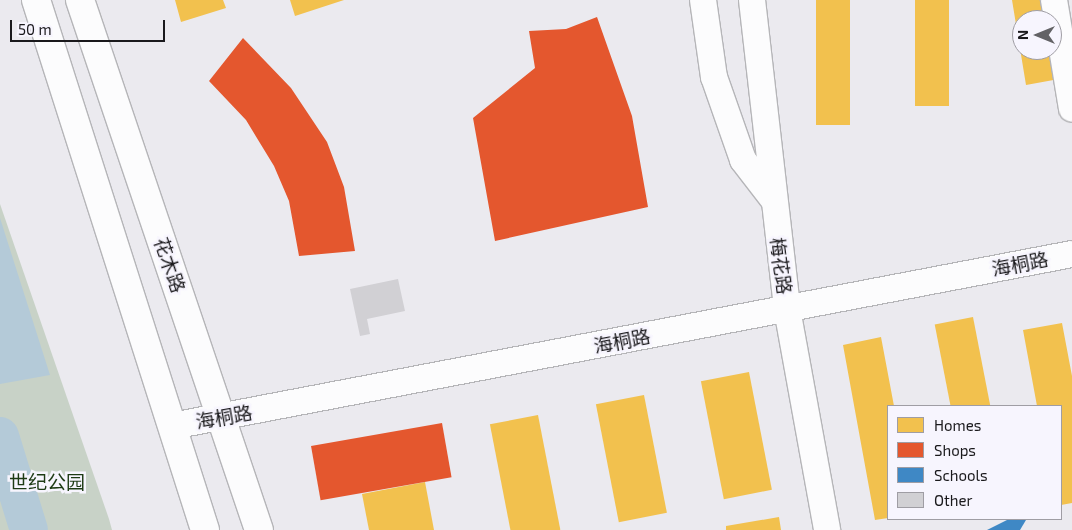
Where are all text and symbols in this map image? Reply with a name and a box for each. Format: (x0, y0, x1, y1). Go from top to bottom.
scale bar (12, 10, 168, 42)
north arrow (1012, 10, 1062, 60)
text: 50 m (18, 20, 52, 38)
text: N (1014, 30, 1031, 40)
street label: 花木路 (150, 234, 190, 296)
street label: 梅花路 (766, 236, 796, 296)
street label: 海桐路 (990, 247, 1050, 281)
street label: 海桐路 (592, 324, 652, 358)
street label: 海桐路 (194, 401, 254, 433)
legend (887, 405, 1062, 520)
text: Homes (934, 416, 981, 434)
text: Shops (934, 441, 976, 459)
text: Schools (934, 466, 988, 484)
park label: 世纪公园 (9, 471, 85, 493)
text: Other (934, 491, 973, 509)

